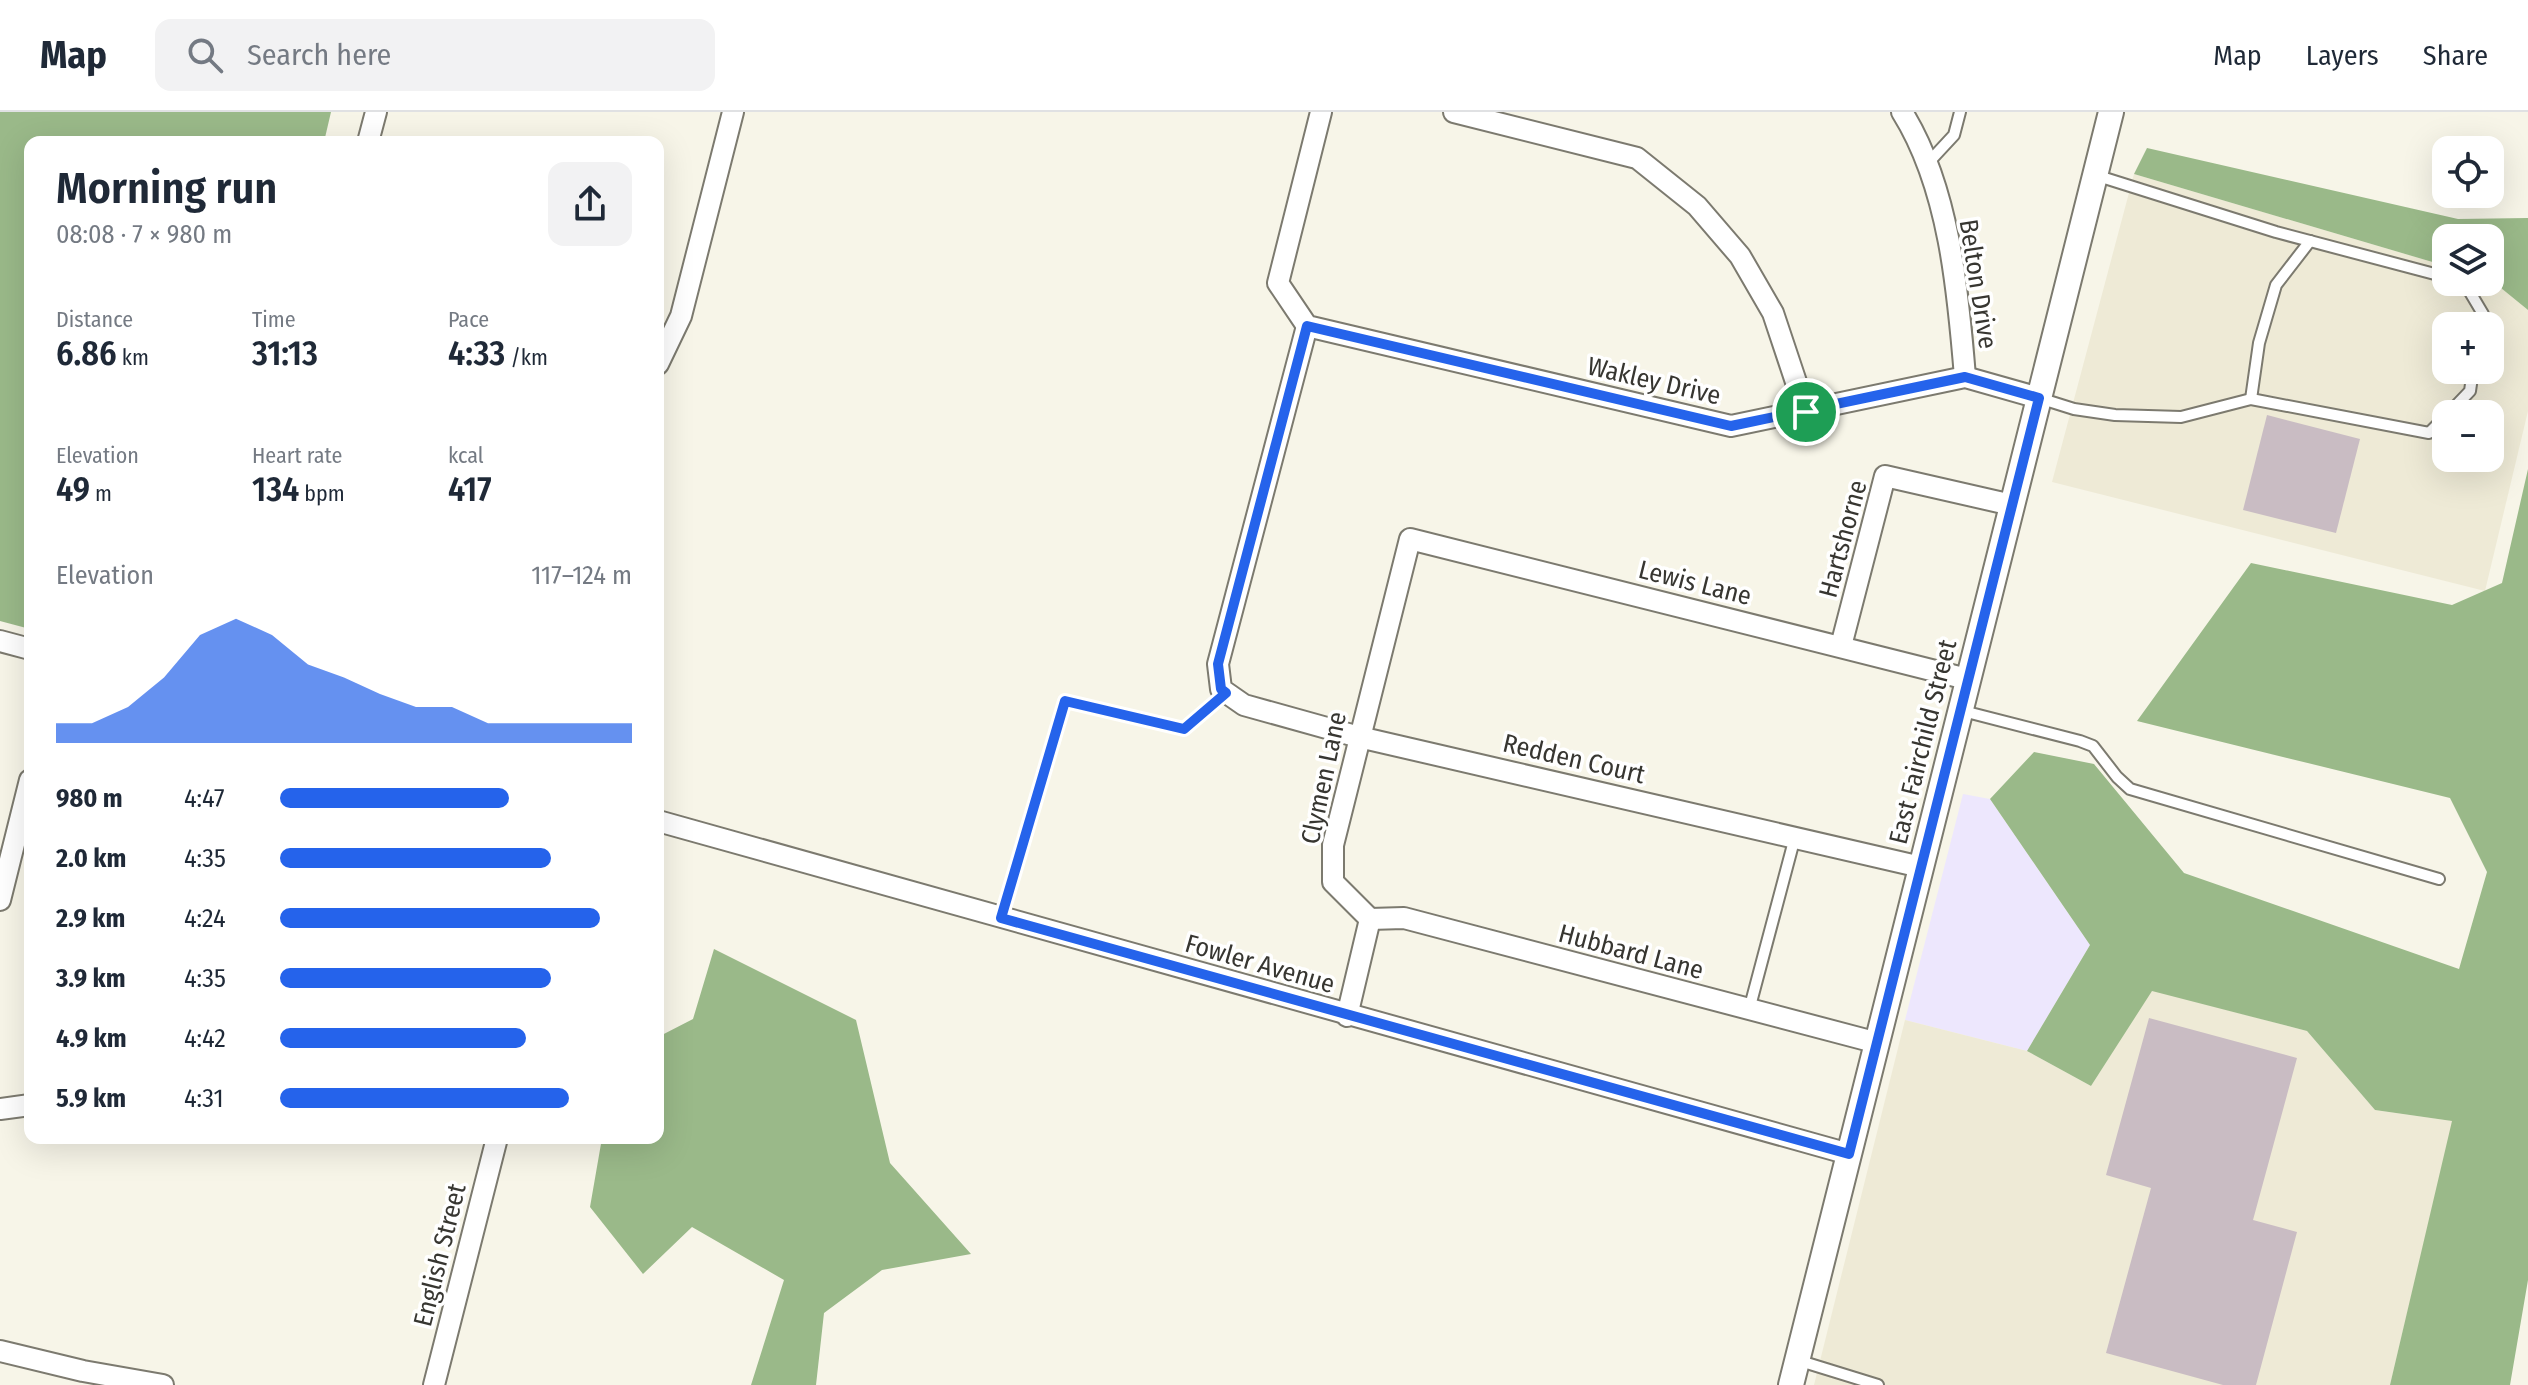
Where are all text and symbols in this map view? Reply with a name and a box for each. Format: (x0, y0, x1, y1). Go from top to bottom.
search box (155, 19, 715, 91)
text: Map (40, 32, 107, 78)
icon: search (183, 33, 227, 77)
text: Search here (247, 37, 391, 73)
text: Map (2213, 39, 2262, 72)
text: Layers (2306, 39, 2379, 72)
text: Share (2423, 39, 2488, 72)
map controls (2432, 136, 2504, 472)
button: locate (2432, 136, 2504, 208)
text: Morning run (56, 162, 277, 215)
button: share (548, 162, 632, 246)
street label: Belton Drive (1952, 217, 2004, 351)
text: 08:08 · 7 × 980 m (56, 219, 232, 250)
button: layers (2432, 224, 2504, 296)
text: Distance (56, 306, 133, 333)
text: Time (252, 306, 296, 333)
text: Pace (448, 306, 489, 333)
button: + (2432, 312, 2504, 384)
text: 6.86 (56, 333, 117, 374)
text: 31:13 (252, 333, 318, 374)
text: 4:33 (448, 333, 505, 374)
text: km (117, 344, 149, 371)
text: /km (505, 344, 548, 371)
street label: Wakley Drive (1584, 351, 1724, 411)
pin (1772, 378, 1840, 446)
icon: arrive (1784, 390, 1828, 434)
button: − (2432, 400, 2504, 472)
text: Elevation (56, 442, 139, 469)
text: Heart rate (252, 442, 342, 469)
text: kcal (448, 442, 484, 469)
text: 49 (56, 469, 90, 510)
text: 134 (252, 469, 299, 510)
text: 417 (448, 469, 492, 510)
street label: Hartshorne (1812, 477, 1874, 601)
text: m (90, 480, 112, 507)
text: bpm (299, 480, 345, 507)
street label: Lewis Lane (1635, 554, 1755, 612)
text: Elevation (56, 560, 154, 591)
text: 117–124 m (531, 560, 632, 591)
street label: East Fairchild Street (1883, 636, 1964, 847)
street label: Clymen Lane (1295, 709, 1353, 847)
street label: Redden Court (1500, 728, 1648, 790)
text: 980 m (56, 783, 123, 814)
text: 4:47 (184, 783, 225, 814)
text: 2.0 km (56, 843, 126, 874)
text: 4:35 (184, 843, 226, 874)
text: 2.9 km (56, 903, 125, 934)
text: 4:24 (184, 903, 226, 934)
street label: Hubbard Lane (1555, 918, 1707, 986)
street label: Fowler Avenue (1182, 928, 1338, 1000)
text: 3.9 km (56, 963, 126, 994)
text: 4:35 (184, 963, 226, 994)
text: 4.9 km (56, 1023, 127, 1054)
text: 4:42 (184, 1023, 226, 1054)
text: 5.9 km (56, 1083, 126, 1114)
text: 4:31 (184, 1083, 224, 1114)
street label: English Street (407, 1180, 473, 1330)

